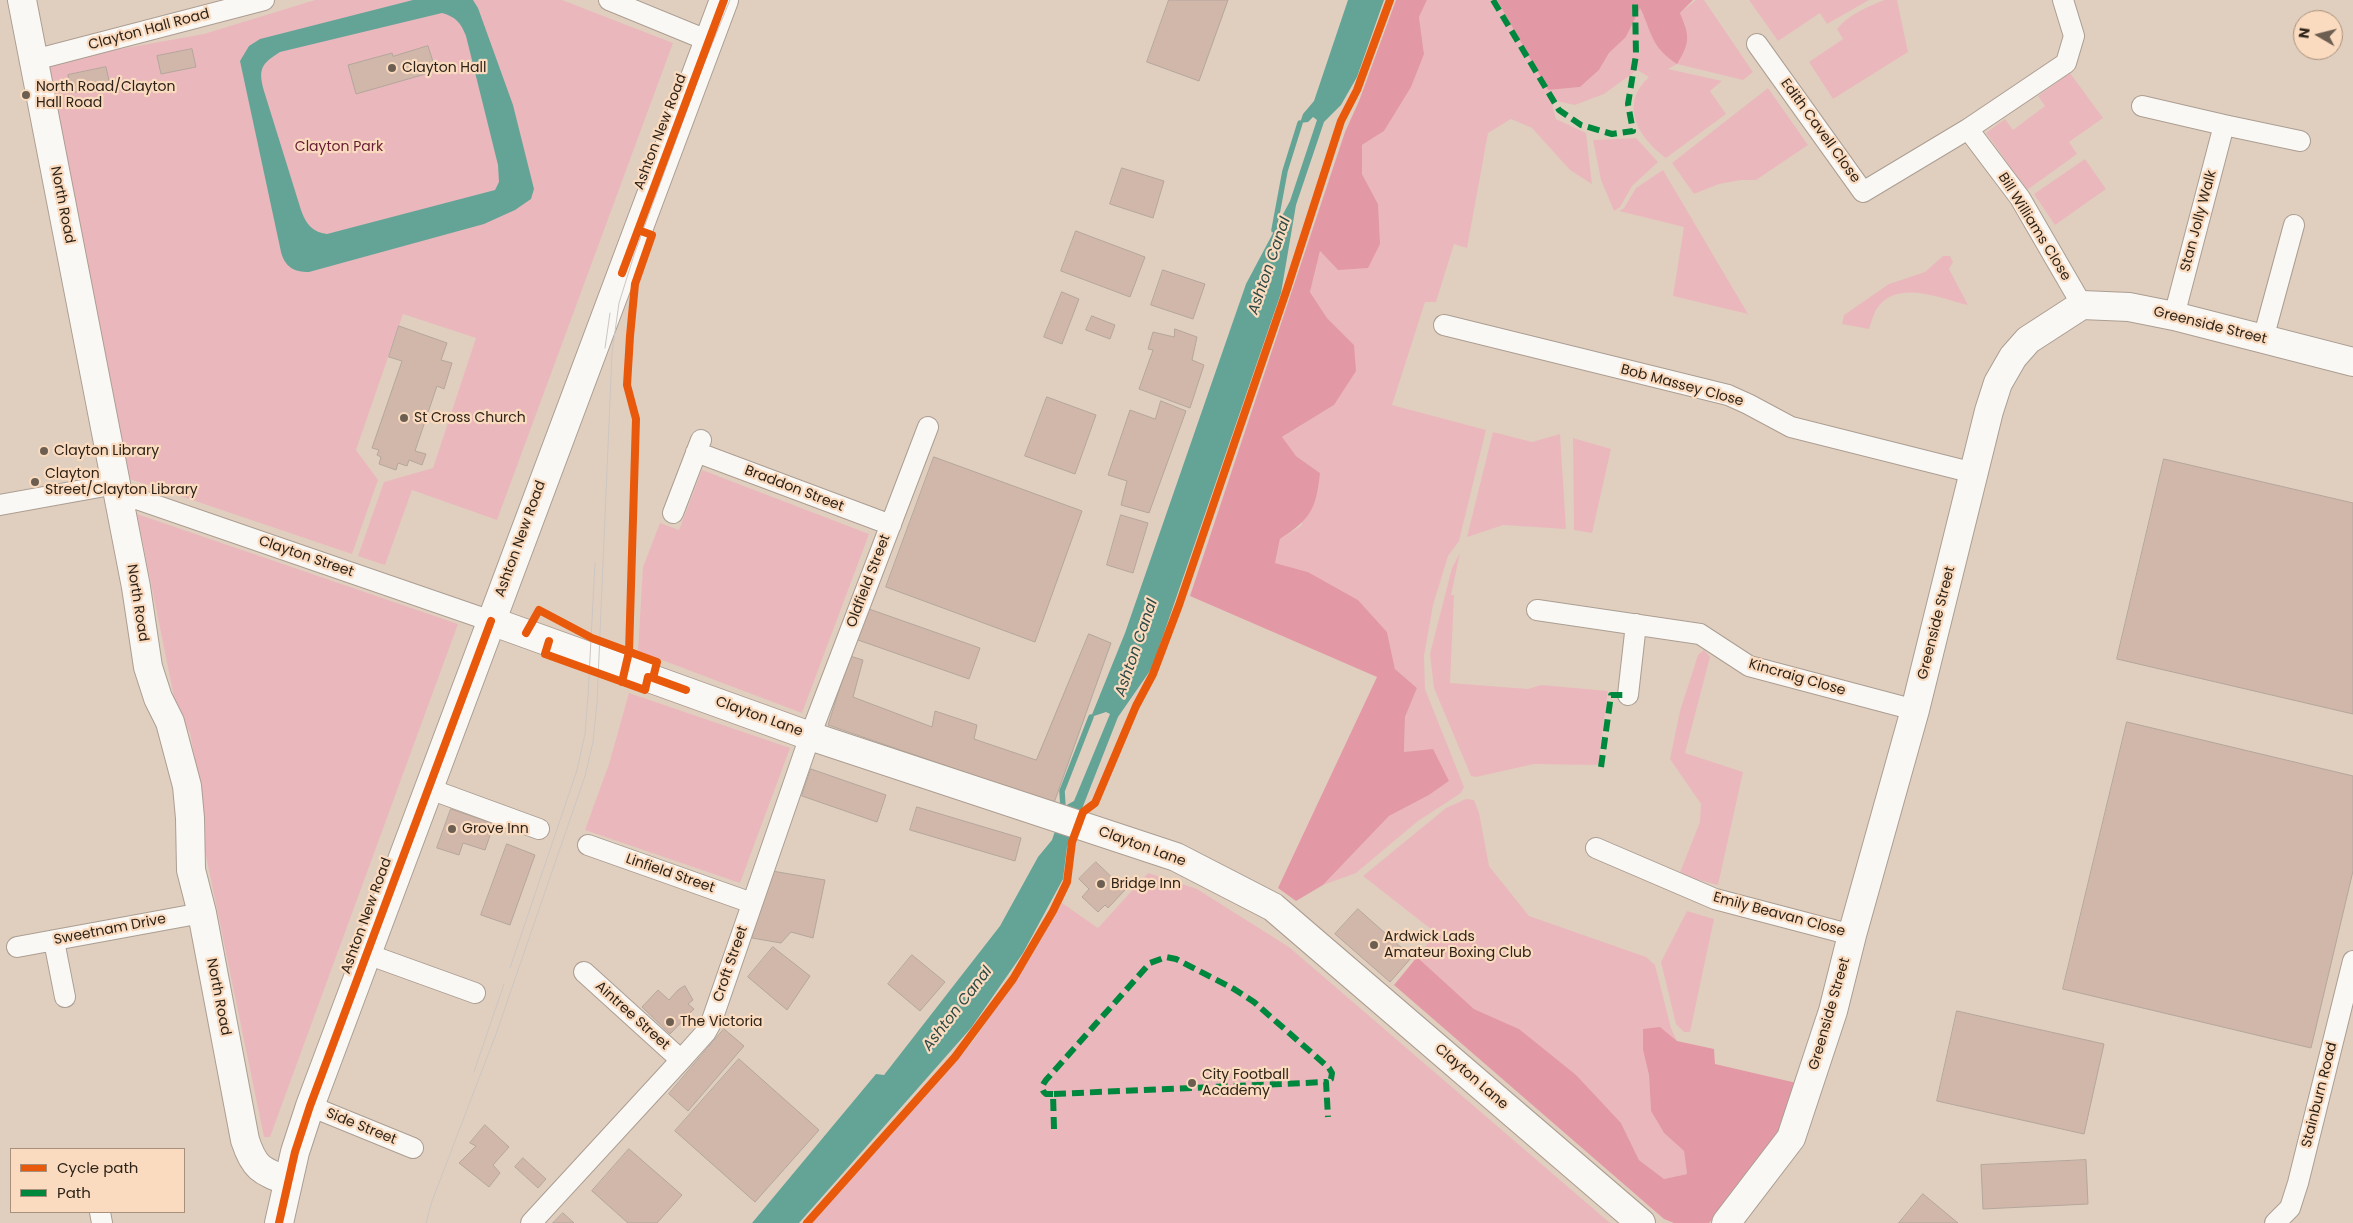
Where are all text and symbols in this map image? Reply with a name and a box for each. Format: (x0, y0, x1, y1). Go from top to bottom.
street label: Clayton Hall Road (87, 6, 211, 54)
north arrow (2293, 10, 2343, 60)
text: N (2294, 26, 2315, 40)
place label: Clayton Hall (402, 60, 486, 76)
marker: Clayton Hall (386, 62, 398, 74)
street label: Ashton New Road (631, 72, 691, 192)
street label: Edith Cavell Close (1777, 76, 1863, 186)
place label: North Road/Clayton Hall Road (36, 79, 175, 111)
marker: North Road/Clayton Hall Road (20, 89, 32, 101)
park label: Clayton Park (295, 139, 383, 155)
street label: North Road (46, 165, 78, 245)
street label: Stan Jolly Walk (2177, 169, 2221, 273)
street label: Bill Williams Close (1994, 170, 2074, 284)
water label: Ashton Canal (1245, 215, 1295, 317)
street label: Greenside Street (2152, 304, 2268, 348)
street label: Bob Massey Close (1619, 362, 1745, 410)
place label: St Cross Church (414, 410, 526, 426)
marker: St Cross Church (398, 412, 410, 424)
place label: Clayton Library (54, 443, 159, 459)
marker: Clayton Library (38, 445, 50, 457)
street label: Braddon Street (742, 462, 846, 516)
place label: Clayton Street/Clayton Library (45, 466, 198, 498)
marker: Clayton Street/Clayton Library (29, 476, 41, 488)
street label: Ashton New Road (492, 479, 550, 599)
street label: Oldfield Street (844, 532, 894, 630)
street label: Clayton Street (256, 533, 356, 581)
street label: North Road (123, 563, 151, 643)
street label: Greenside Street (1915, 565, 1959, 681)
water label: Ashton Canal (1112, 597, 1162, 699)
street label: Kincraig Close (1747, 656, 1847, 700)
street label: Clayton Lane (713, 693, 805, 741)
place label: Grove Inn (462, 821, 529, 837)
marker: Grove Inn (446, 823, 458, 835)
street label: Clayton Lane (1096, 823, 1188, 871)
street label: Linfield Street (623, 851, 717, 897)
street label: Ashton New Road (338, 856, 396, 976)
place label: Bridge Inn (1111, 876, 1181, 892)
marker: Bridge Inn (1095, 878, 1107, 890)
street label: Emily Beavan Close (1711, 889, 1847, 941)
street label: Sweetnam Drive (53, 911, 167, 949)
street label: Croft Street (710, 924, 752, 1004)
place label: Ardwick Lads Amateur Boxing Club (1384, 929, 1532, 962)
marker: Ardwick Lads Amateur Boxing Club (1368, 939, 1380, 951)
street label: Greenside Street (1806, 956, 1854, 1072)
street label: North Road (202, 957, 234, 1037)
water label: Ashton Canal (920, 963, 996, 1055)
street label: Aintree Street (591, 978, 673, 1054)
place label: The Victoria (680, 1014, 763, 1030)
marker: The Victoria (664, 1016, 676, 1028)
street label: Clayton Lane (1431, 1041, 1511, 1113)
street label: Stainburn Road (2299, 1041, 2341, 1149)
place label: City Football Academy (1202, 1067, 1289, 1100)
marker: City Football Academy (1186, 1077, 1198, 1089)
street label: Side Street (323, 1105, 399, 1149)
legend (10, 1148, 185, 1213)
text: Cycle path (57, 1157, 138, 1178)
text: Path (57, 1182, 91, 1203)

